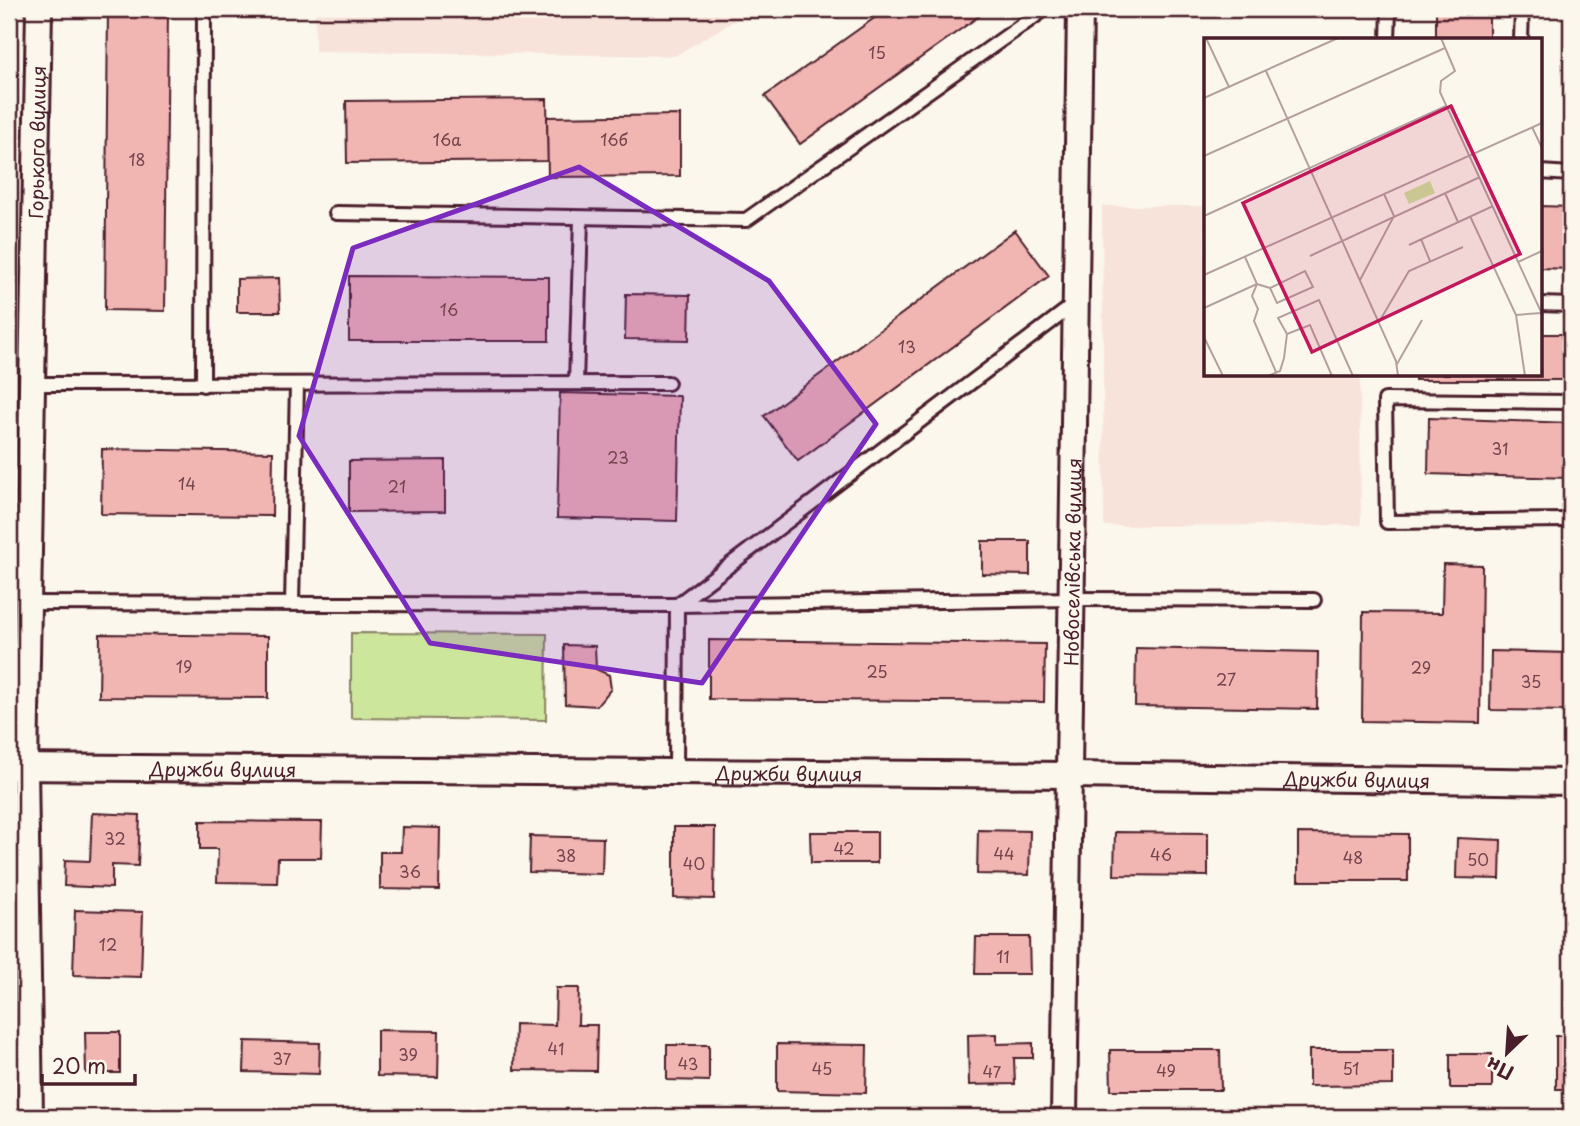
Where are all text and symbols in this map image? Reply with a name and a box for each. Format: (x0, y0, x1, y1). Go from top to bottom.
inset map (1204, 38, 1542, 376)
house number: 15 (868, 40, 886, 64)
street label: Горького вулиця (21, 65, 52, 219)
house number: 16а (433, 127, 461, 151)
house number: 16б (600, 127, 629, 151)
house number: 18 (128, 147, 146, 171)
house number: 16 (440, 297, 458, 321)
house number: 13 (898, 334, 916, 358)
house number: 31 (1492, 436, 1508, 460)
house number: 23 (607, 445, 629, 469)
street label: Новоселівська вулиця (1057, 458, 1088, 666)
house number: 14 (178, 471, 196, 495)
house number: 21 (388, 474, 406, 498)
house number: 19 (176, 654, 192, 678)
house number: 29 (1411, 655, 1431, 679)
house number: 25 (866, 659, 888, 683)
house number: 27 (1216, 667, 1236, 691)
house number: 35 (1521, 669, 1541, 693)
street label: Дружби вулиця (149, 754, 296, 783)
street label: Дружби вулиця (715, 758, 862, 787)
street label: Дружби вулиця (1282, 764, 1430, 794)
house number: 32 (104, 826, 126, 850)
house number: 42 (833, 836, 855, 860)
house number: 44 (993, 841, 1015, 865)
house number: 46 (1150, 842, 1172, 866)
house number: 38 (556, 843, 576, 867)
house number: 48 (1343, 845, 1363, 869)
house number: 50 (1467, 847, 1489, 871)
house number: 40 (683, 851, 705, 875)
house number: 36 (399, 859, 421, 883)
house number: 12 (99, 932, 117, 956)
house number: 11 (996, 944, 1010, 968)
north arrow (1472, 1018, 1542, 1088)
house number: 41 (548, 1036, 564, 1060)
scale bar (42, 1042, 135, 1086)
house number: 39 (398, 1042, 418, 1066)
house number: 37 (273, 1046, 292, 1070)
text: 20 m (52, 1049, 106, 1081)
house number: 43 (678, 1051, 698, 1075)
text: Пн (1481, 1051, 1518, 1088)
house number: 45 (812, 1056, 832, 1080)
house number: 51 (1342, 1056, 1360, 1080)
house number: 49 (1156, 1058, 1176, 1082)
house number: 47 (983, 1059, 1002, 1083)

